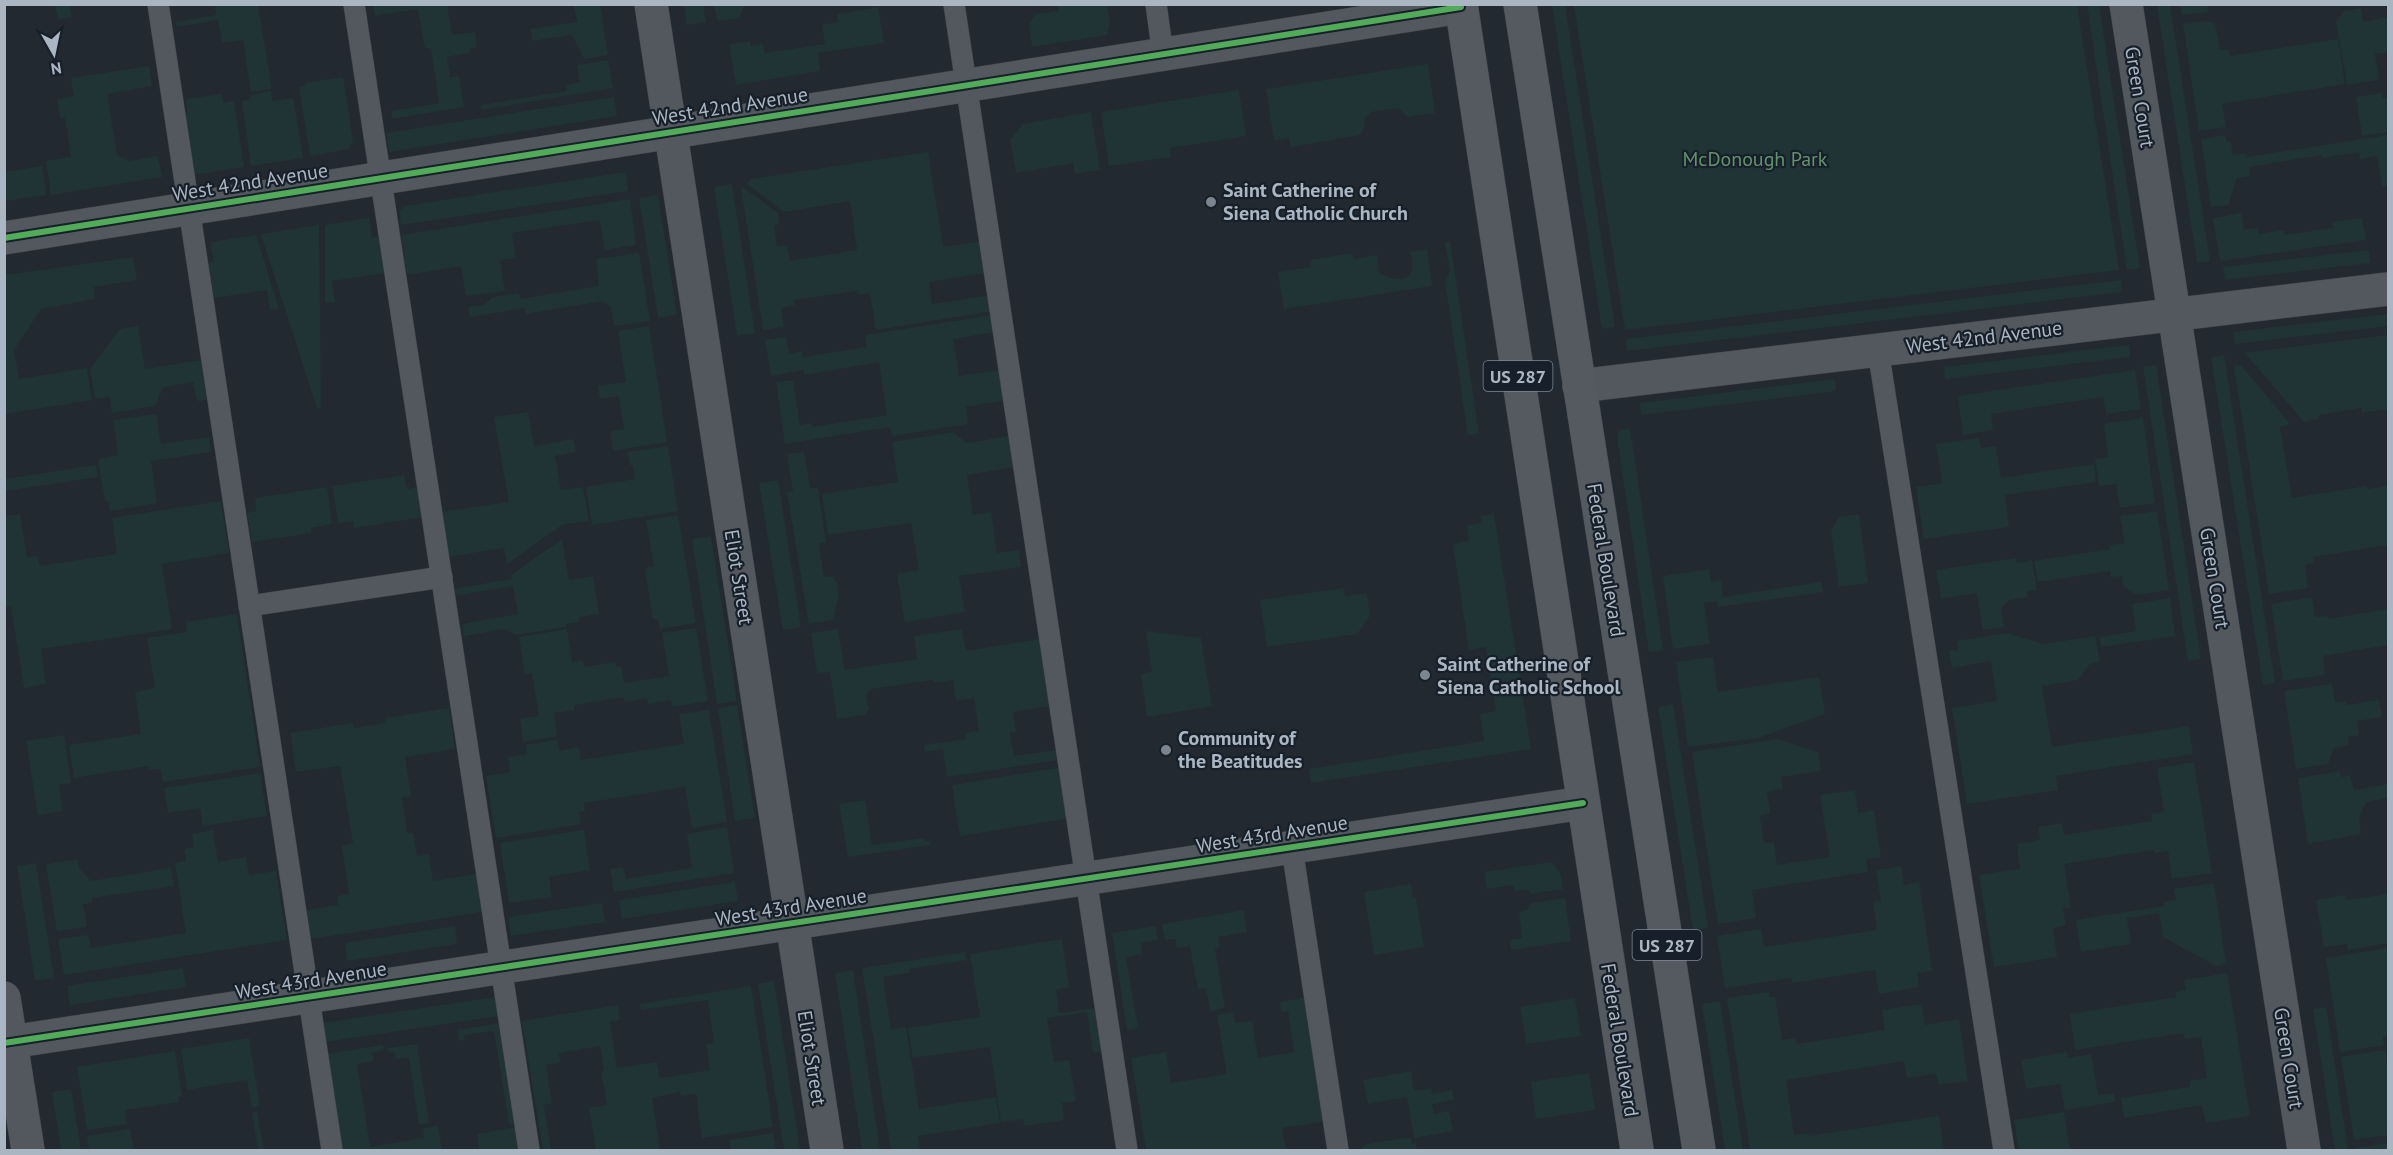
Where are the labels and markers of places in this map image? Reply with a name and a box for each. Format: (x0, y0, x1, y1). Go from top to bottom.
place label: Saint Catherine of Siena Catholic Church (1223, 177, 1408, 226)
marker: Saint Catherine of Siena Catholic Church (1204, 195, 1218, 209)
place label: Saint Catherine of Siena Catholic School (1437, 651, 1620, 700)
marker: Saint Catherine of Siena Catholic School (1418, 668, 1432, 682)
place label: Community of the Beatitudes (1178, 725, 1302, 774)
marker: Community of the Beatitudes (1159, 743, 1173, 757)

